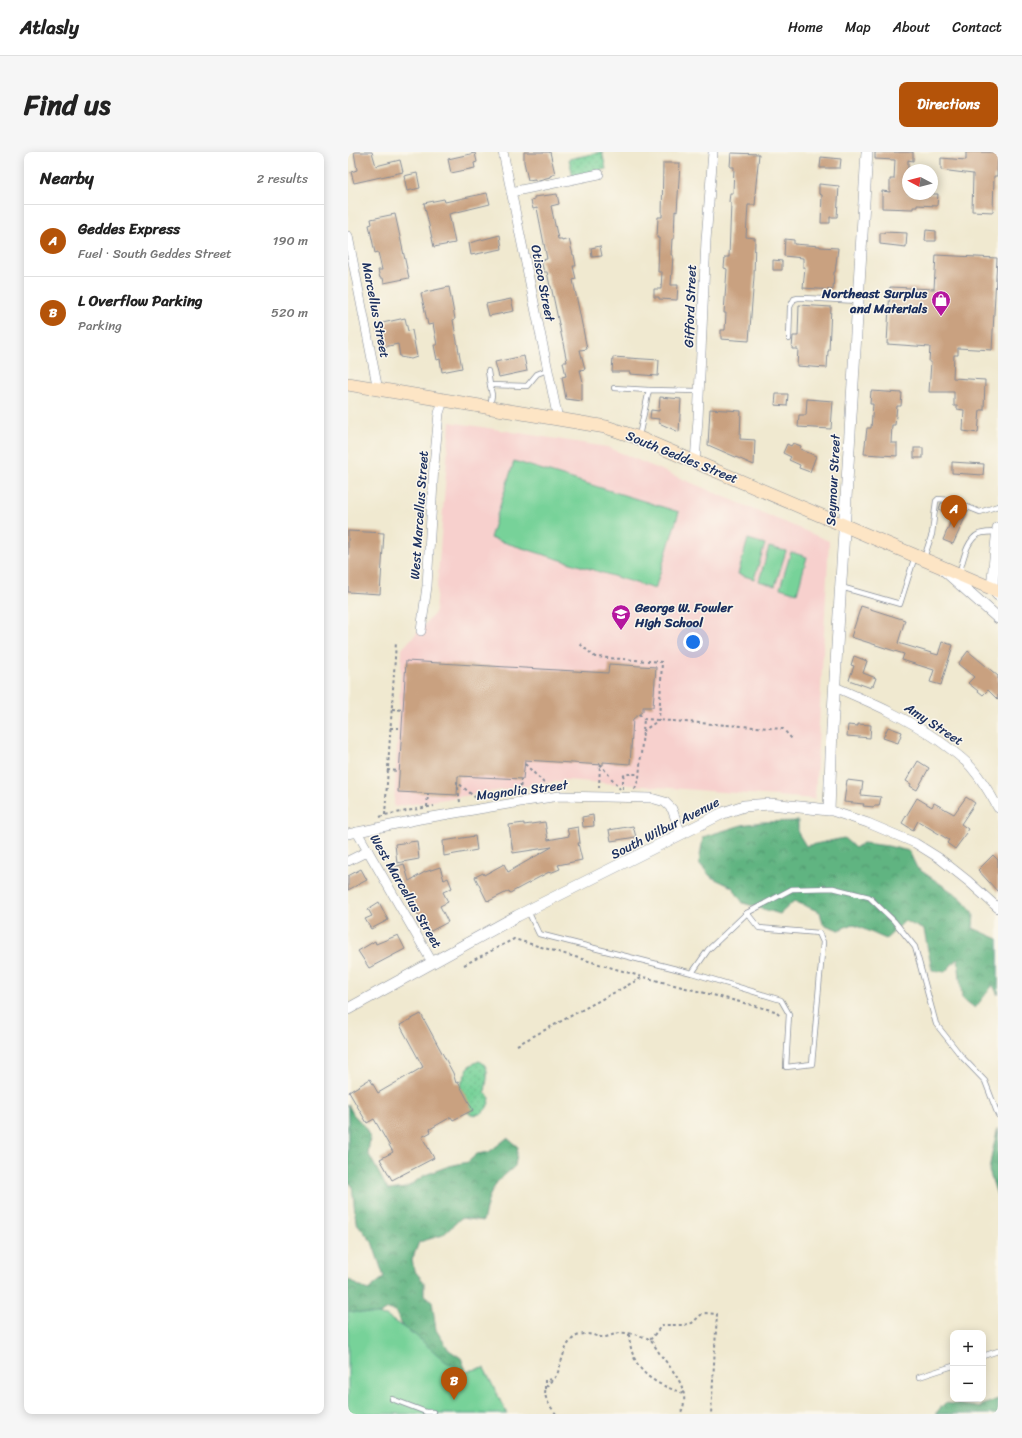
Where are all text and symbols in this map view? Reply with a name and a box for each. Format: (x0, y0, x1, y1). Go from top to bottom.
text: Atlasly (20, 11, 79, 44)
text: Home (788, 15, 823, 40)
text: Map (845, 15, 871, 40)
text: About (893, 15, 930, 40)
text: Contact (952, 15, 1002, 40)
text: Find us (24, 80, 111, 129)
button: Directions (899, 82, 998, 127)
text: Nearby (40, 163, 94, 193)
north arrow (902, 164, 938, 200)
text: 2 results (257, 167, 308, 190)
text: Geddes Express (78, 216, 180, 242)
text: A (49, 229, 57, 252)
text: 190 m (273, 229, 308, 252)
text: Fuel · South Geddes Street (78, 242, 232, 265)
street label: Otisco Street (524, 243, 562, 324)
street label: Marcellus Street (355, 260, 397, 360)
street label: Gifford Street (677, 264, 703, 348)
place label: Northeast Surplus and Materials (821, 282, 928, 320)
text: L Overflow Parking (78, 288, 203, 314)
shop icon: Northeast Surplus and Materials (930, 289, 952, 317)
text: B (49, 301, 57, 324)
text: 520 m (271, 301, 308, 324)
text: Parking (78, 314, 122, 337)
street label: South Geddes Street (622, 424, 742, 490)
street label: Seymour Street (819, 433, 847, 526)
street label: West Marcellus Street (403, 450, 435, 580)
pin: A (941, 495, 967, 528)
place label: George W. Fowler High School (634, 596, 734, 634)
school or university icon: George W. Fowler High School (610, 603, 632, 631)
your location (683, 632, 703, 652)
street label: Amy Street (899, 696, 968, 752)
street label: Magnolia Street (475, 773, 570, 807)
street label: South Wilbur Avenue (606, 790, 724, 865)
street label: West Marcellus Street (364, 829, 448, 953)
map controls (950, 1330, 986, 1402)
button: + (950, 1330, 986, 1366)
button: − (950, 1366, 986, 1402)
pin: B (441, 1367, 467, 1400)

